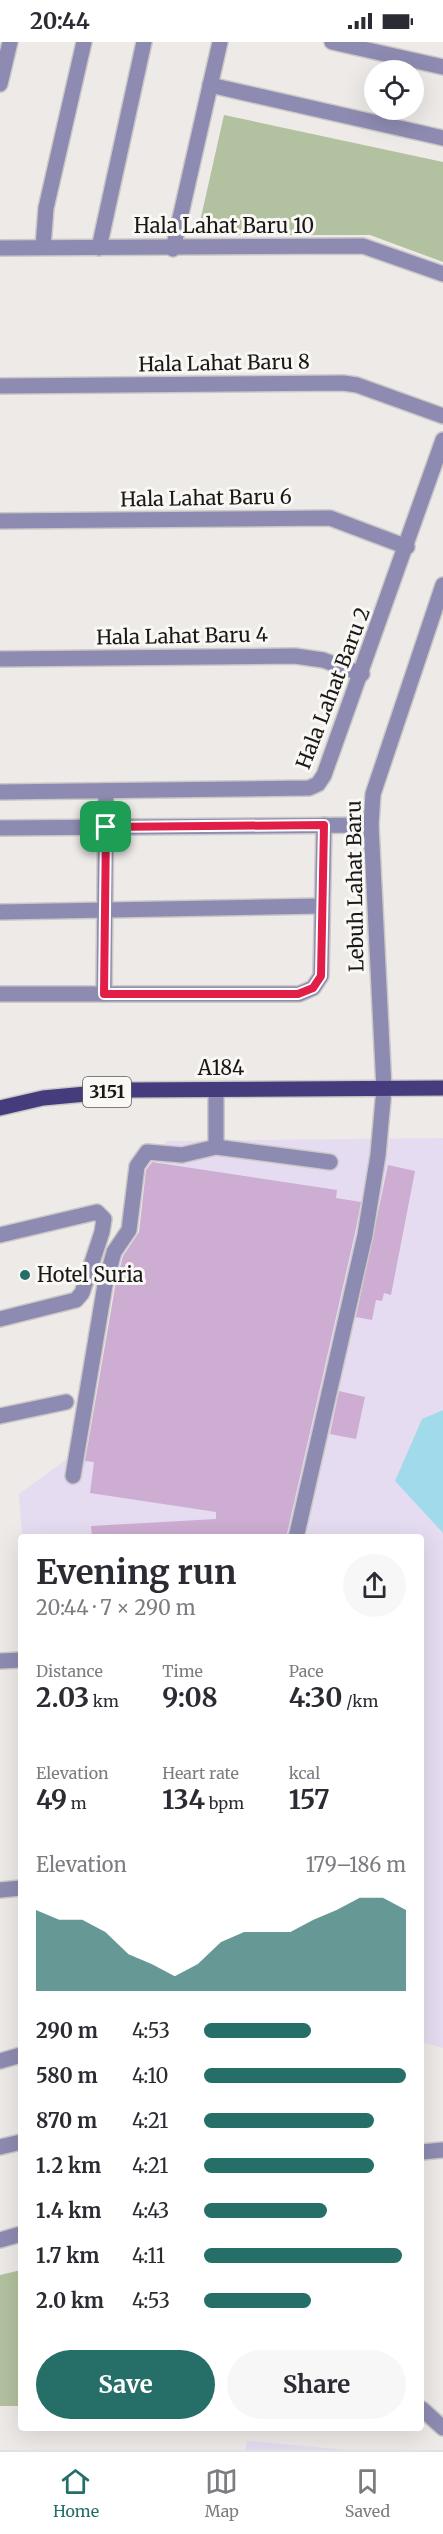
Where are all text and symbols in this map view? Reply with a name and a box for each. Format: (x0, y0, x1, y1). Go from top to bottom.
text: 20:44 (30, 7, 90, 35)
map controls (364, 60, 424, 120)
button: locate (364, 60, 424, 120)
street label: Hala Lahat Baru 10 (134, 213, 314, 238)
street label: Hala Lahat Baru 8 (138, 349, 310, 376)
street label: Hala Lahat Baru 6 (120, 484, 292, 511)
street label: Hala Lahat Baru 2 (290, 603, 375, 772)
street label: Hala Lahat Baru 4 (96, 622, 268, 649)
street label: Lebuh Lahat Baru (341, 800, 368, 972)
pin (80, 801, 131, 852)
icon: arrive (89, 810, 122, 843)
street label: A184 (197, 1055, 244, 1080)
road number: 3151 (83, 1077, 131, 1107)
place label: Hotel Suria (37, 1262, 144, 1287)
marker: Hotel Suria (18, 1268, 32, 1282)
text: Evening run (36, 1552, 236, 1593)
button: share (343, 1554, 406, 1617)
text: 20:44 · 7 × 290 m (36, 1595, 196, 1620)
text: Distance (36, 1661, 103, 1681)
text: Time (162, 1661, 203, 1681)
text: Pace (289, 1661, 324, 1681)
text: 2.03 (36, 1681, 89, 1714)
text: 9:08 (162, 1681, 218, 1714)
text: 4:30 (289, 1681, 342, 1714)
text: km (89, 1691, 119, 1711)
text: /km (342, 1691, 378, 1711)
text: Elevation (36, 1763, 109, 1783)
text: Heart rate (162, 1763, 239, 1783)
text: kcal (289, 1763, 320, 1783)
text: 49 (36, 1783, 67, 1816)
text: 134 (162, 1783, 205, 1816)
text: 157 (289, 1783, 330, 1816)
text: m (67, 1793, 87, 1813)
text: bpm (205, 1793, 244, 1813)
text: Elevation (36, 1852, 127, 1877)
text: 179–186 m (306, 1852, 406, 1877)
text: 290 m (36, 2018, 98, 2043)
text: 4:53 (132, 2018, 170, 2043)
text: 580 m (36, 2063, 98, 2088)
text: 4:10 (132, 2063, 169, 2088)
text: 870 m (36, 2108, 97, 2133)
text: 4:21 (132, 2108, 168, 2133)
text: 1.2 km (36, 2153, 101, 2178)
text: 4:21 (132, 2153, 168, 2178)
text: 1.4 km (36, 2198, 101, 2223)
text: 4:43 (132, 2198, 169, 2223)
text: 1.7 km (36, 2243, 99, 2268)
text: 4:11 (132, 2243, 165, 2268)
text: 2.0 km (36, 2288, 104, 2313)
text: 4:53 (132, 2288, 170, 2313)
button: Save (36, 2350, 215, 2419)
button: Share (227, 2350, 406, 2419)
tab: Home (53, 2465, 99, 2521)
tab: Map (205, 2465, 239, 2521)
tab: Saved (345, 2465, 390, 2521)

